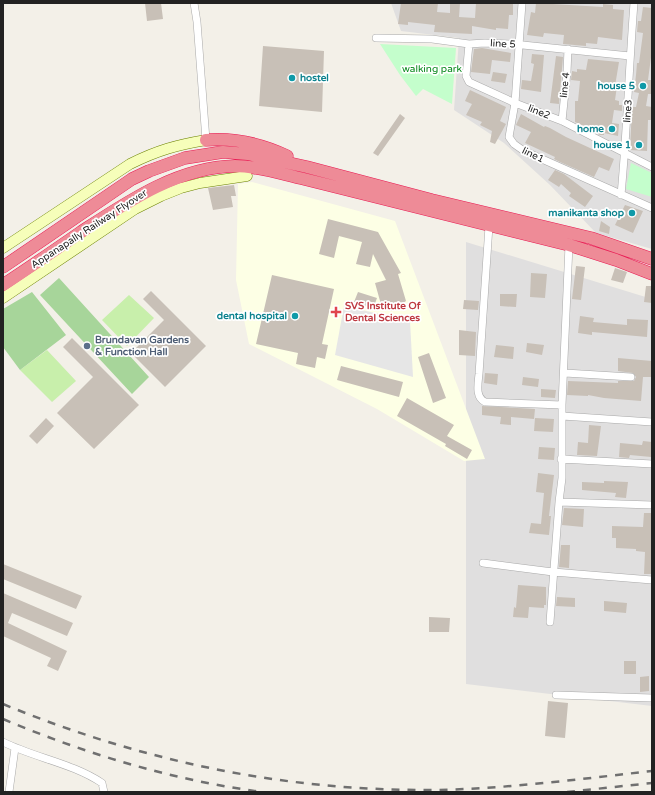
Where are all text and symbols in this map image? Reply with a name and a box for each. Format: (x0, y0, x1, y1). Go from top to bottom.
street label: line 5 (490, 37, 516, 51)
park label: walking park (402, 63, 463, 75)
place label: hostel (300, 72, 329, 84)
street label: line 4 (558, 72, 572, 98)
marker: hostel (287, 73, 297, 83)
place label: house 5 (597, 80, 635, 92)
marker: house 5 (638, 81, 648, 91)
street label: line3 (621, 99, 635, 123)
street label: line2 (526, 102, 552, 122)
place label: home (577, 123, 604, 135)
marker: home (607, 124, 617, 134)
place label: house 1 (593, 139, 631, 151)
marker: house 1 (634, 140, 644, 150)
street label: line1 (520, 145, 546, 165)
street label: Appanapally Railway Flyover (29, 187, 149, 271)
place label: manikanta shop (548, 207, 625, 219)
marker: manikanta shop (627, 208, 637, 218)
place label: SVS Institute Of Dental Sciences (345, 300, 421, 324)
marker: SVS Institute Of Dental Sciences (330, 306, 342, 318)
place label: dental hospital (217, 310, 287, 322)
marker: dental hospital (290, 311, 300, 321)
place label: Brundavan Gardens & Function Hall (95, 334, 189, 358)
marker: Brundavan Gardens & Function Hall (82, 341, 92, 351)

